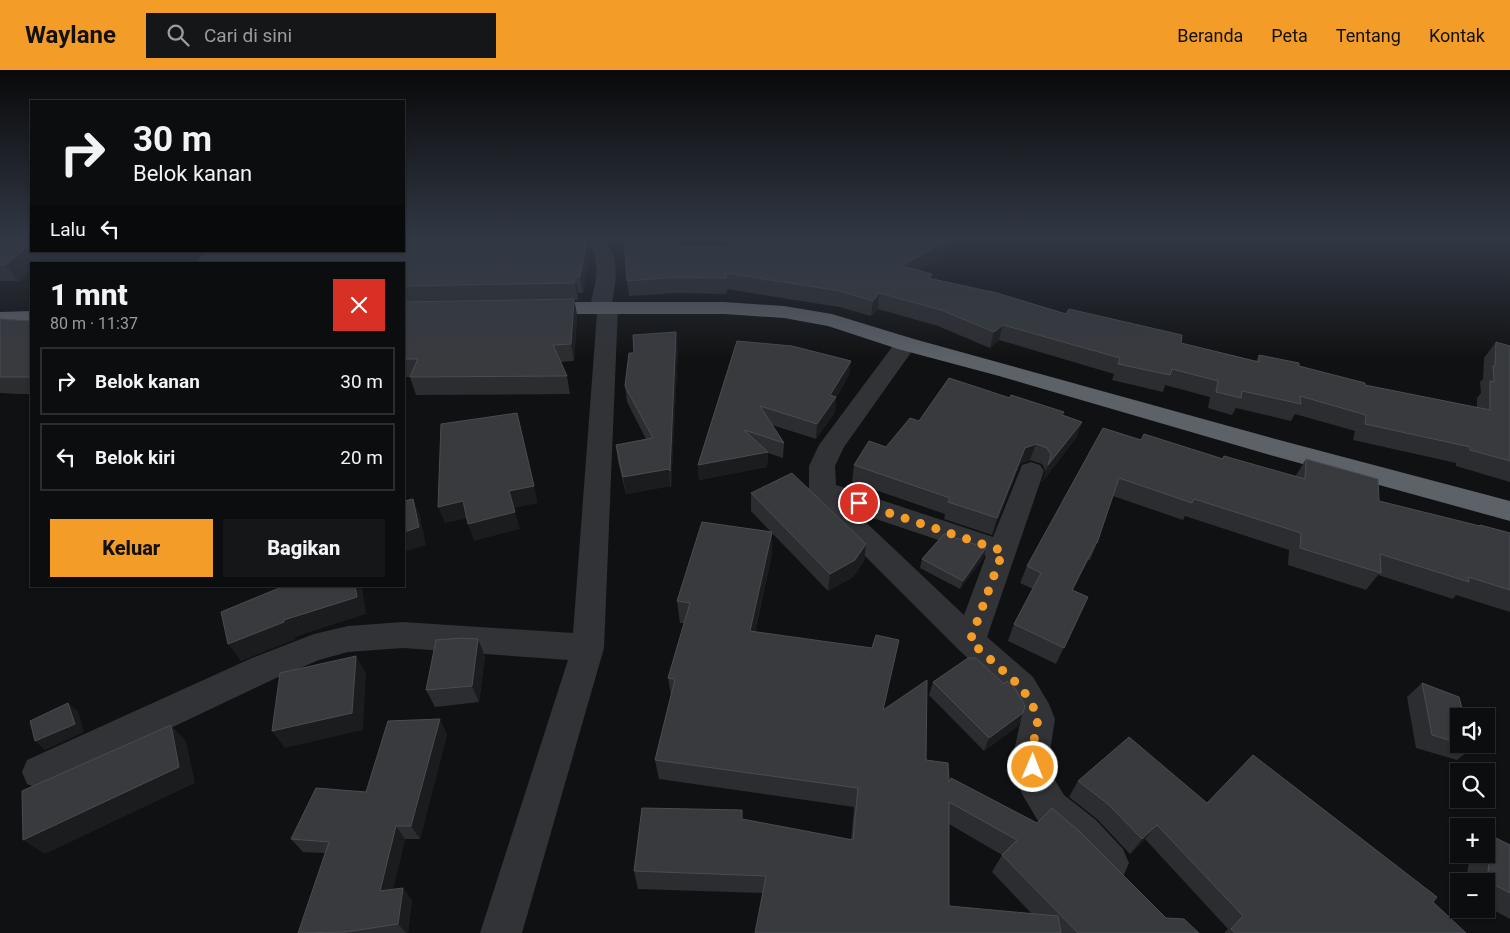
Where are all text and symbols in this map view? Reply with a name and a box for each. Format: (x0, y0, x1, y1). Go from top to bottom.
search box (146, 13, 496, 58)
text: Waylane (25, 21, 116, 49)
icon: search (164, 21, 192, 49)
text: Cari di sini (204, 24, 292, 47)
text: Beranda (1177, 25, 1243, 46)
text: Peta (1271, 25, 1308, 46)
text: Tentang (1336, 25, 1401, 46)
text: Kontak (1429, 25, 1485, 46)
text: 30 m (133, 119, 212, 160)
icon: right (50, 120, 115, 185)
text: Belok kanan (133, 161, 252, 186)
icon: left (96, 215, 124, 243)
text: Lalu (50, 218, 86, 241)
text: 1 mnt (50, 277, 128, 312)
button: close (333, 279, 385, 331)
text: 80 m · 11:37 (50, 314, 138, 333)
icon: right (52, 367, 80, 395)
text: Belok kanan (95, 370, 200, 393)
text: 30 m (340, 370, 383, 393)
icon: left (52, 443, 80, 471)
text: Belok kiri (95, 446, 175, 469)
text: 20 m (340, 446, 383, 469)
pin (838, 482, 880, 524)
icon: arrive (845, 489, 873, 517)
button: Keluar (50, 519, 213, 577)
button: Bagikan (223, 519, 385, 577)
map controls (1450, 708, 1495, 918)
button: sound (1450, 708, 1495, 753)
position arrow (1006, 740, 1058, 792)
button: search (1450, 763, 1495, 808)
button: + (1450, 818, 1495, 863)
button: − (1450, 873, 1495, 918)

